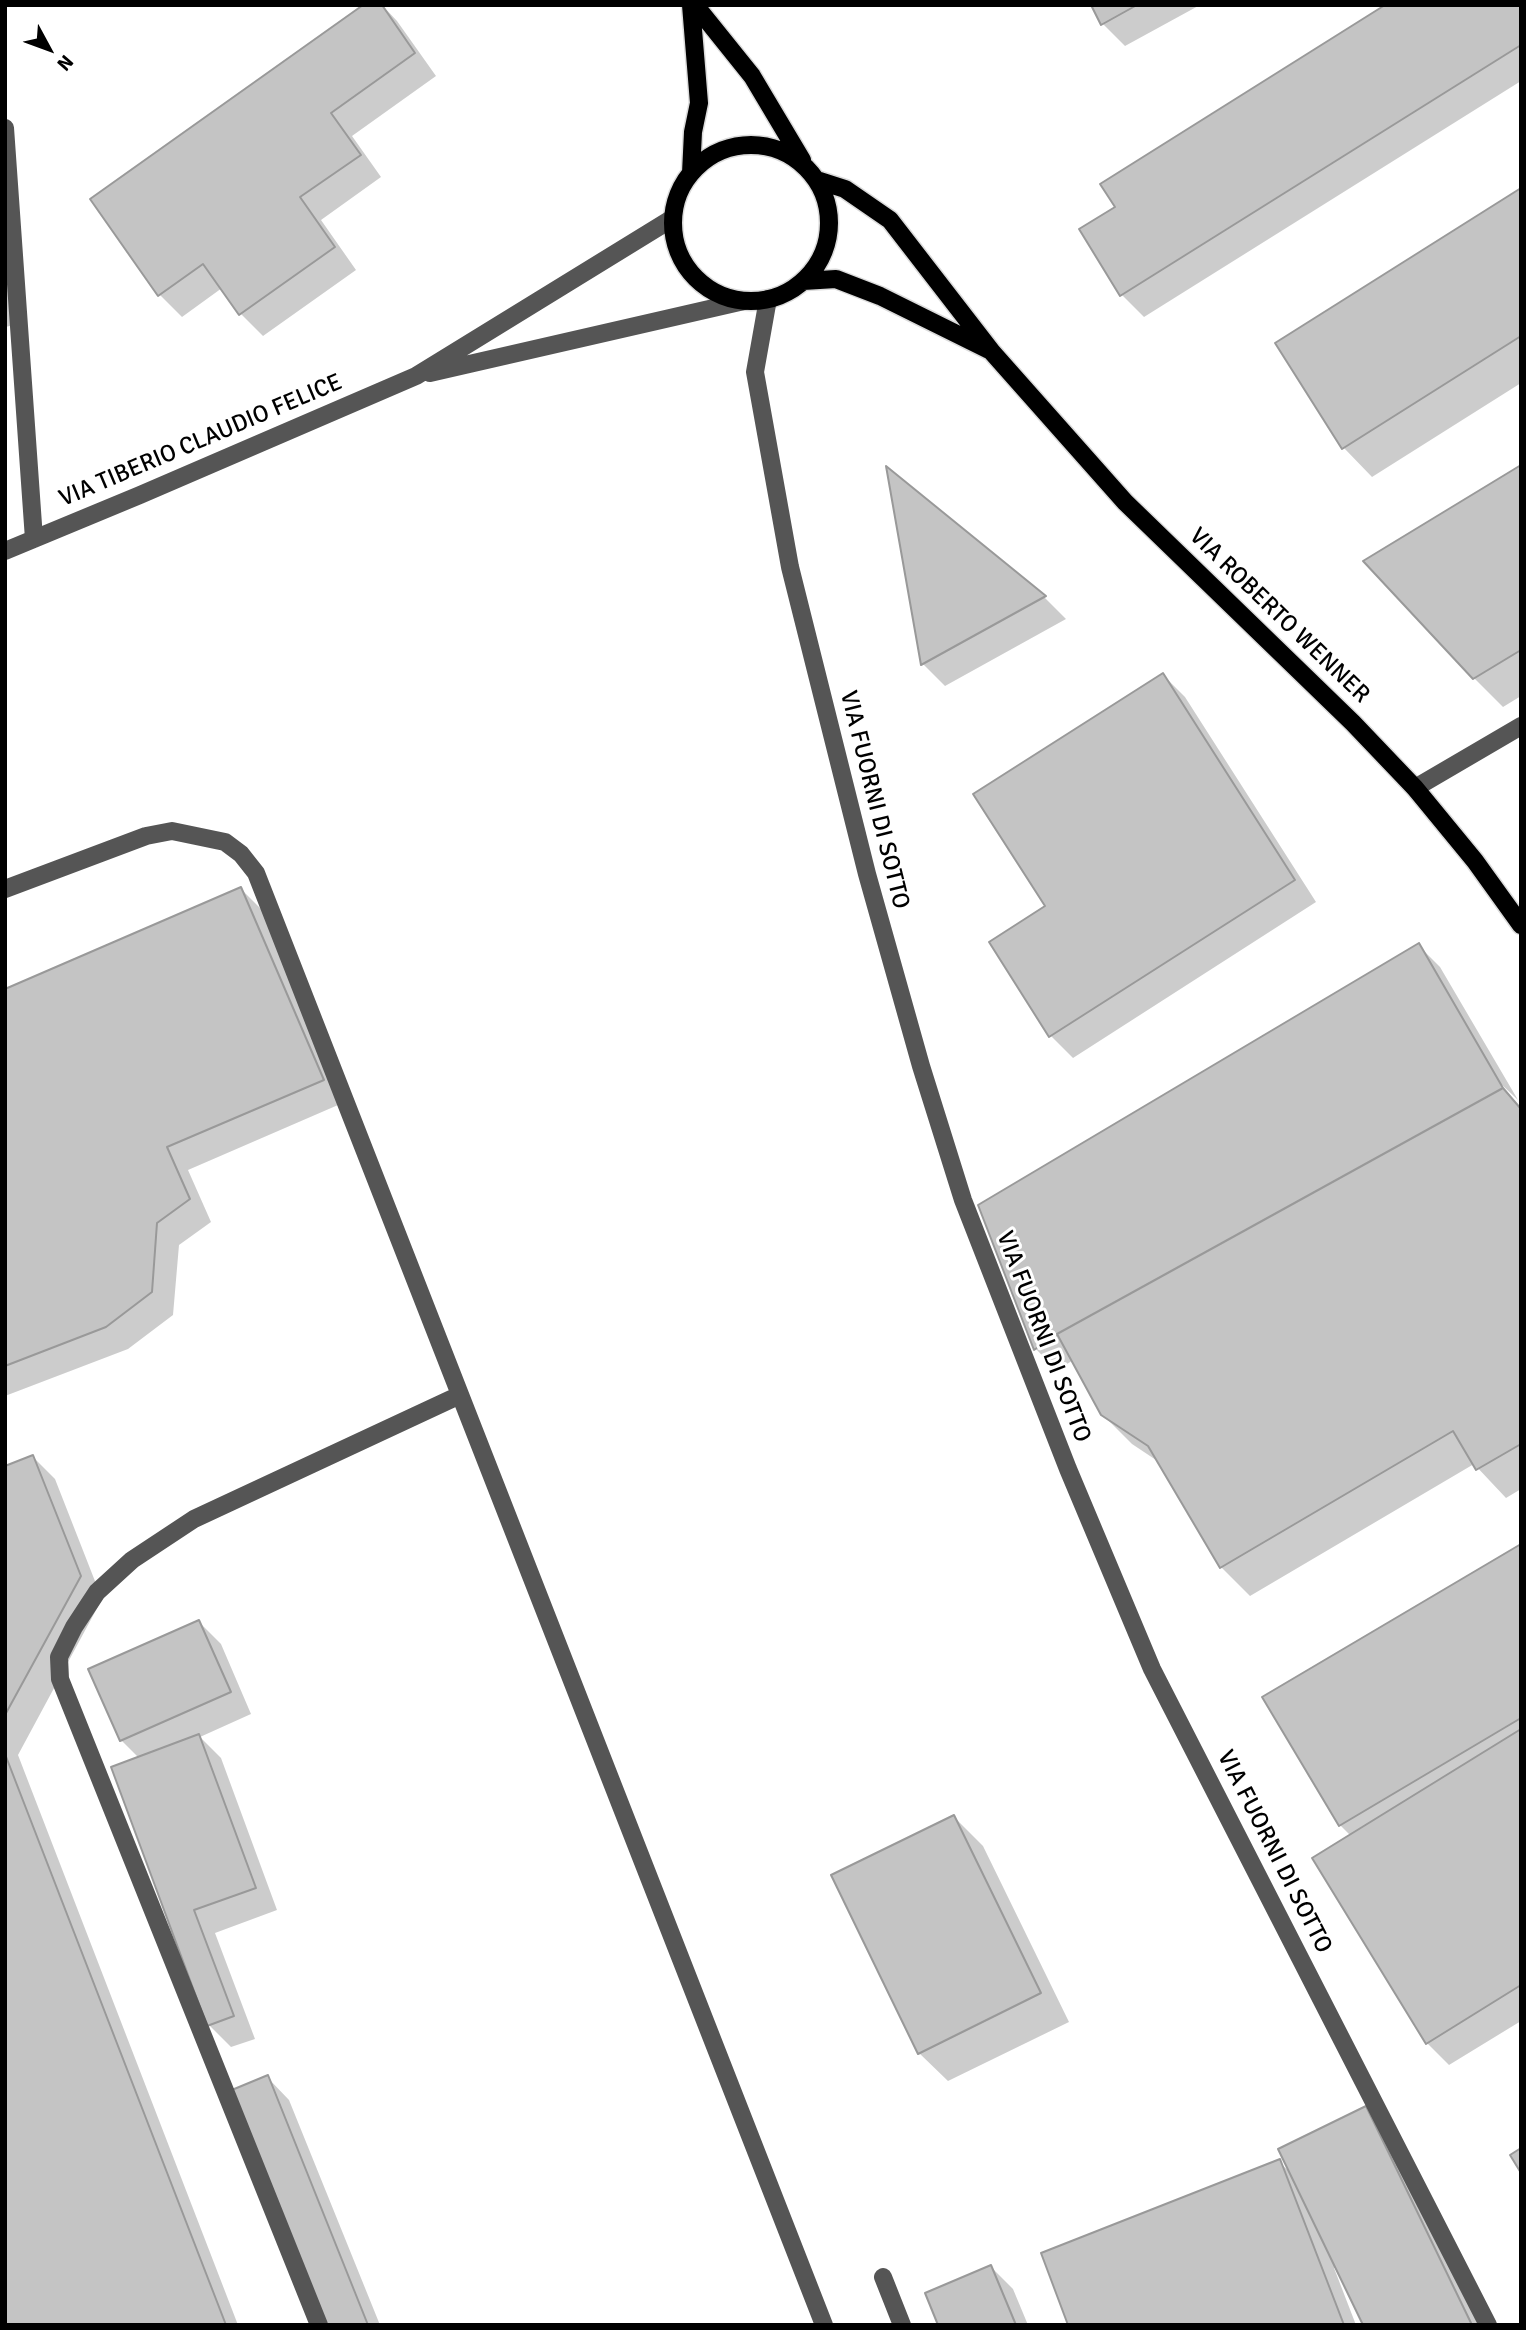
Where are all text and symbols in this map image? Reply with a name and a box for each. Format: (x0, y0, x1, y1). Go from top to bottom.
north arrow (14, 14, 84, 84)
text: N (51, 50, 78, 76)
street label: VIA TIBERIO CLAUDIO FELICE (55, 368, 347, 514)
street label: VIA ROBERTO WENNER (1183, 522, 1375, 710)
street label: VIA FUORNI DI SOTTO (833, 688, 915, 912)
street label: VIA FUORNI DI SOTTO (989, 1227, 1097, 1447)
street label: VIA FUORNI DI SOTTO (1210, 1746, 1338, 1958)

